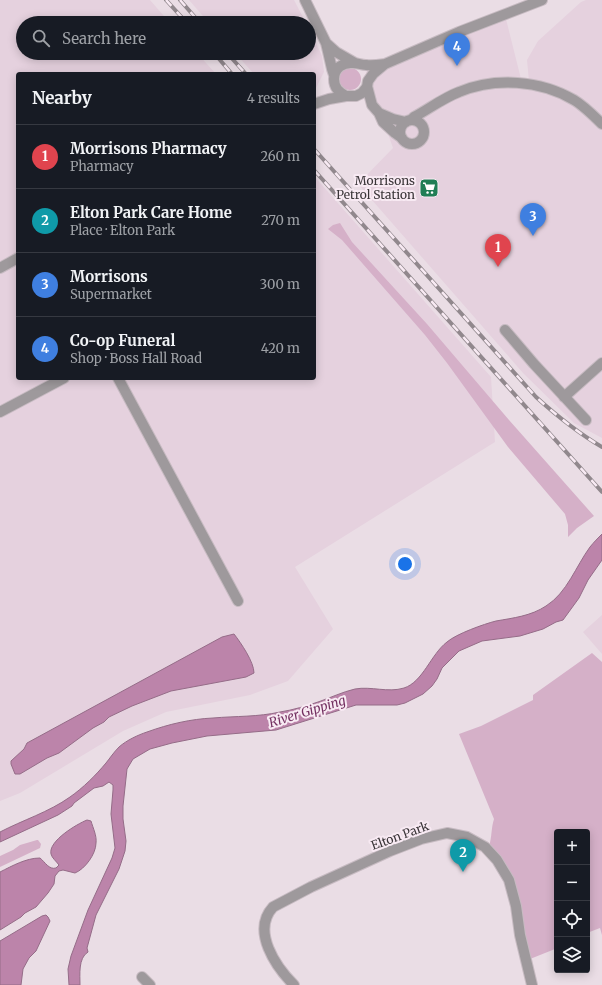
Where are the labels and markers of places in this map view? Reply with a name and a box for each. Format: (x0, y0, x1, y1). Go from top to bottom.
pin: 4 (444, 33, 470, 66)
place label: Morrisons Petrol Station (336, 173, 415, 202)
supermarket icon: Morrisons Petrol Station (418, 177, 440, 199)
pin: 3 (520, 203, 546, 236)
pin: 1 (485, 234, 511, 267)
pin: 2 (450, 839, 476, 872)

